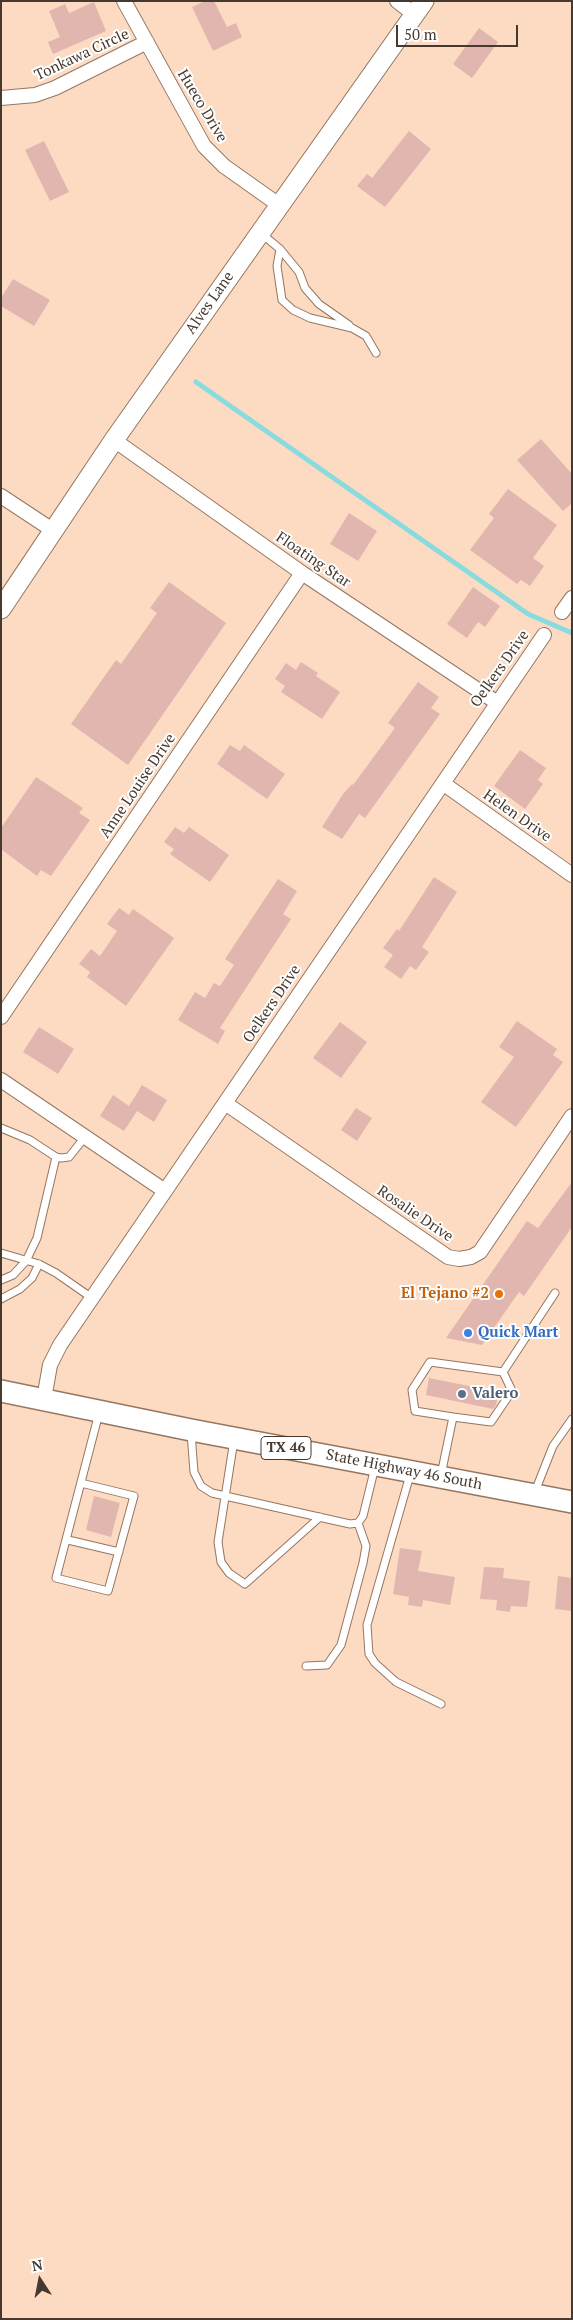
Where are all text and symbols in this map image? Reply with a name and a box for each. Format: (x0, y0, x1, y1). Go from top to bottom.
scale bar (398, 15, 520, 47)
text: 50 m (404, 24, 437, 44)
street label: Tonkawa Circle (32, 25, 132, 85)
street label: Hueco Drive (173, 66, 231, 146)
street label: Alves Lane (182, 268, 238, 338)
street label: Floating Star (272, 528, 354, 592)
street label: Oelkers Drive (467, 627, 533, 711)
street label: Anne Louise Drive (96, 730, 180, 842)
street label: Helen Drive (480, 786, 554, 846)
street label: Oelkers Drive (239, 962, 305, 1046)
street label: Rosalie Drive (374, 1182, 456, 1246)
place label: El Tejano #2 (401, 1285, 489, 1303)
marker: El Tejano #2 (493, 1288, 505, 1300)
place label: Quick Mart (478, 1324, 558, 1342)
marker: Quick Mart (462, 1327, 474, 1339)
place label: Valero (472, 1385, 518, 1403)
marker: Valero (456, 1388, 468, 1400)
road number: TX 46 (261, 1436, 311, 1460)
street label: State Highway 46 South (324, 1446, 484, 1494)
text: N (30, 2254, 44, 2275)
north arrow (15, 2255, 65, 2305)

